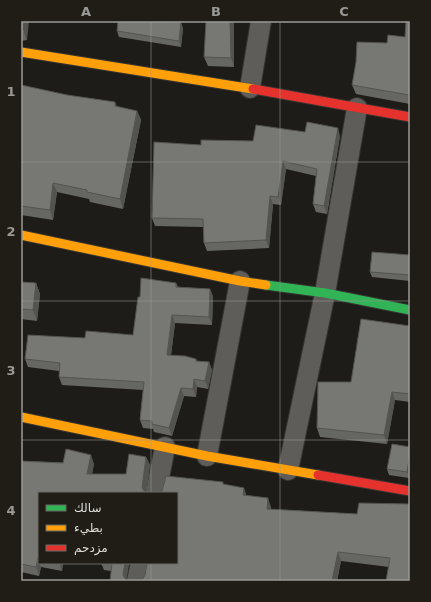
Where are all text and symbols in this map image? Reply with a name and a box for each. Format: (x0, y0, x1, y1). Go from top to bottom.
text: A (81, 4, 91, 19)
text: B (211, 4, 221, 19)
text: C (339, 4, 349, 19)
text: 1 (6, 84, 16, 99)
text: 2 (6, 224, 16, 239)
text: 3 (6, 363, 16, 378)
legend (38, 492, 178, 564)
text: سالك (74, 501, 101, 515)
text: 4 (6, 503, 16, 518)
text: بطيء (74, 521, 103, 535)
text: مزدحم (74, 541, 108, 556)

